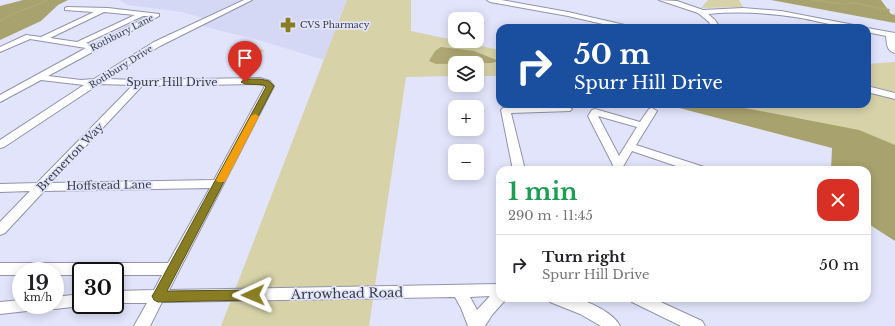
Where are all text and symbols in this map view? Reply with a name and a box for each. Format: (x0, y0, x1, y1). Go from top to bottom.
street label: Rothbury Lane (88, 12, 155, 53)
map controls (448, 12, 484, 180)
button: search (448, 12, 484, 48)
pharmacy icon: CVS Pharmacy (279, 16, 297, 34)
place label: CVS Pharmacy (300, 19, 370, 30)
text: 50 m (574, 37, 650, 72)
icon: right (508, 40, 560, 92)
pin (228, 41, 262, 82)
street label: Rothbury Drive (87, 43, 154, 90)
icon: arrive (234, 47, 256, 69)
button: layers (448, 56, 484, 92)
text: Spurr Hill Drive (574, 72, 723, 94)
street label: Spurr Hill Drive (127, 75, 217, 89)
button: + (448, 100, 484, 136)
street label: Bremerton Way (34, 120, 106, 194)
button: − (448, 144, 484, 180)
street label: Hoffstead Lane (66, 177, 152, 193)
text: 1 min (508, 177, 578, 206)
button: close (817, 179, 859, 221)
text: 290 m · 11:45 (508, 207, 593, 224)
text: Turn right (542, 247, 625, 266)
icon: right (508, 254, 530, 276)
text: 50 m (819, 255, 859, 274)
speed limit sign: 30 (72, 262, 124, 314)
text: Spurr Hill Drive (542, 266, 649, 283)
text: 19 (27, 271, 49, 295)
position arrow (232, 274, 274, 316)
street label: Arrowhead Road (290, 284, 403, 303)
text: km/h (24, 291, 52, 304)

